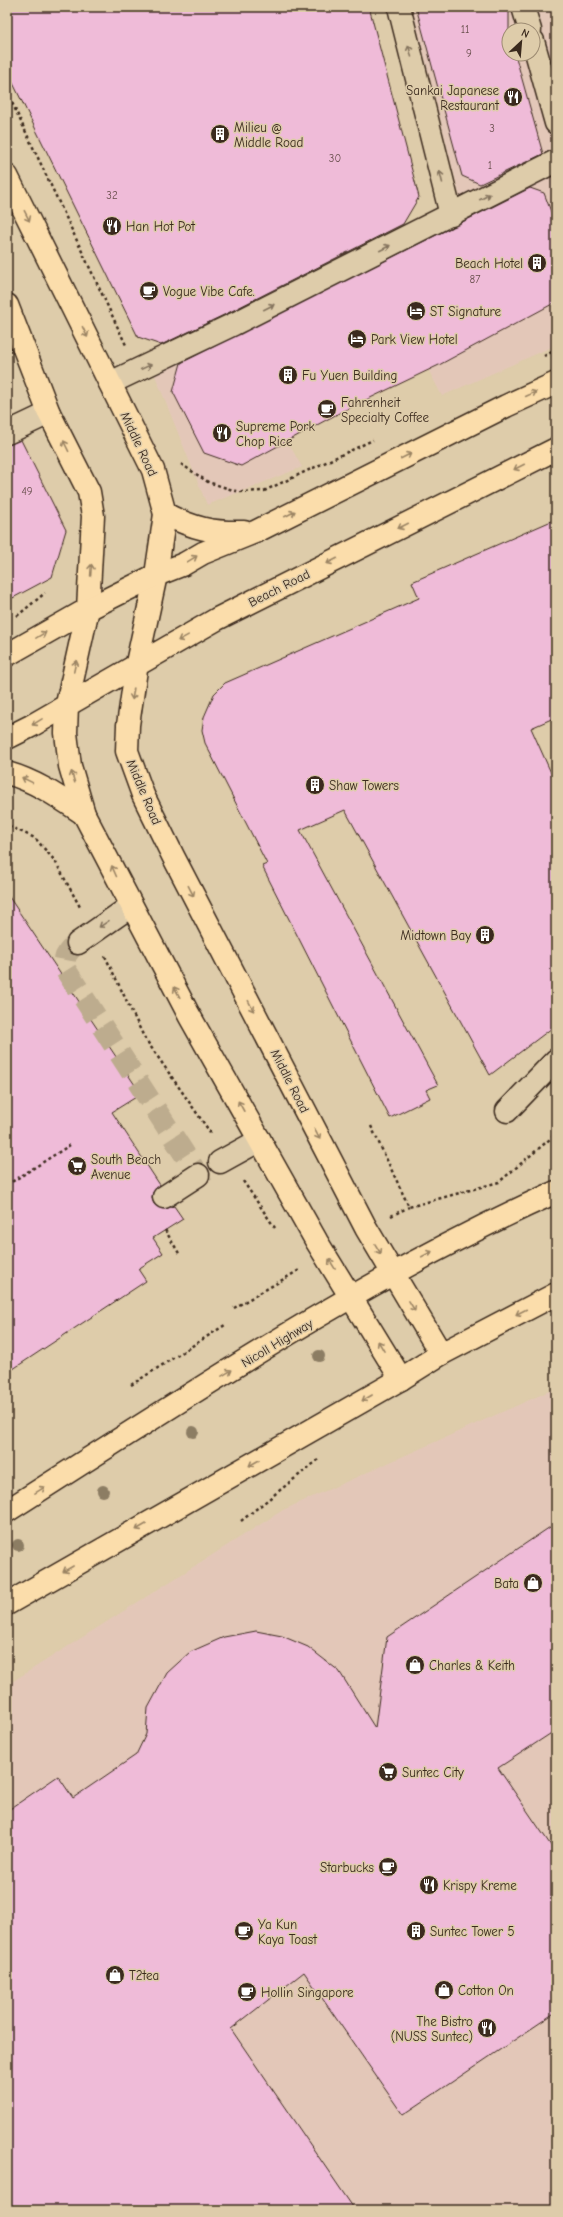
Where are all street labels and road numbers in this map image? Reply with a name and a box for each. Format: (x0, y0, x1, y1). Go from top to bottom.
street label: Middle Road (118, 409, 160, 479)
street label: Beach Road (246, 566, 312, 610)
street label: Middle Road (124, 757, 164, 827)
street label: Middle Road (268, 1047, 312, 1115)
street label: Nicoll Highway (238, 1316, 316, 1370)

